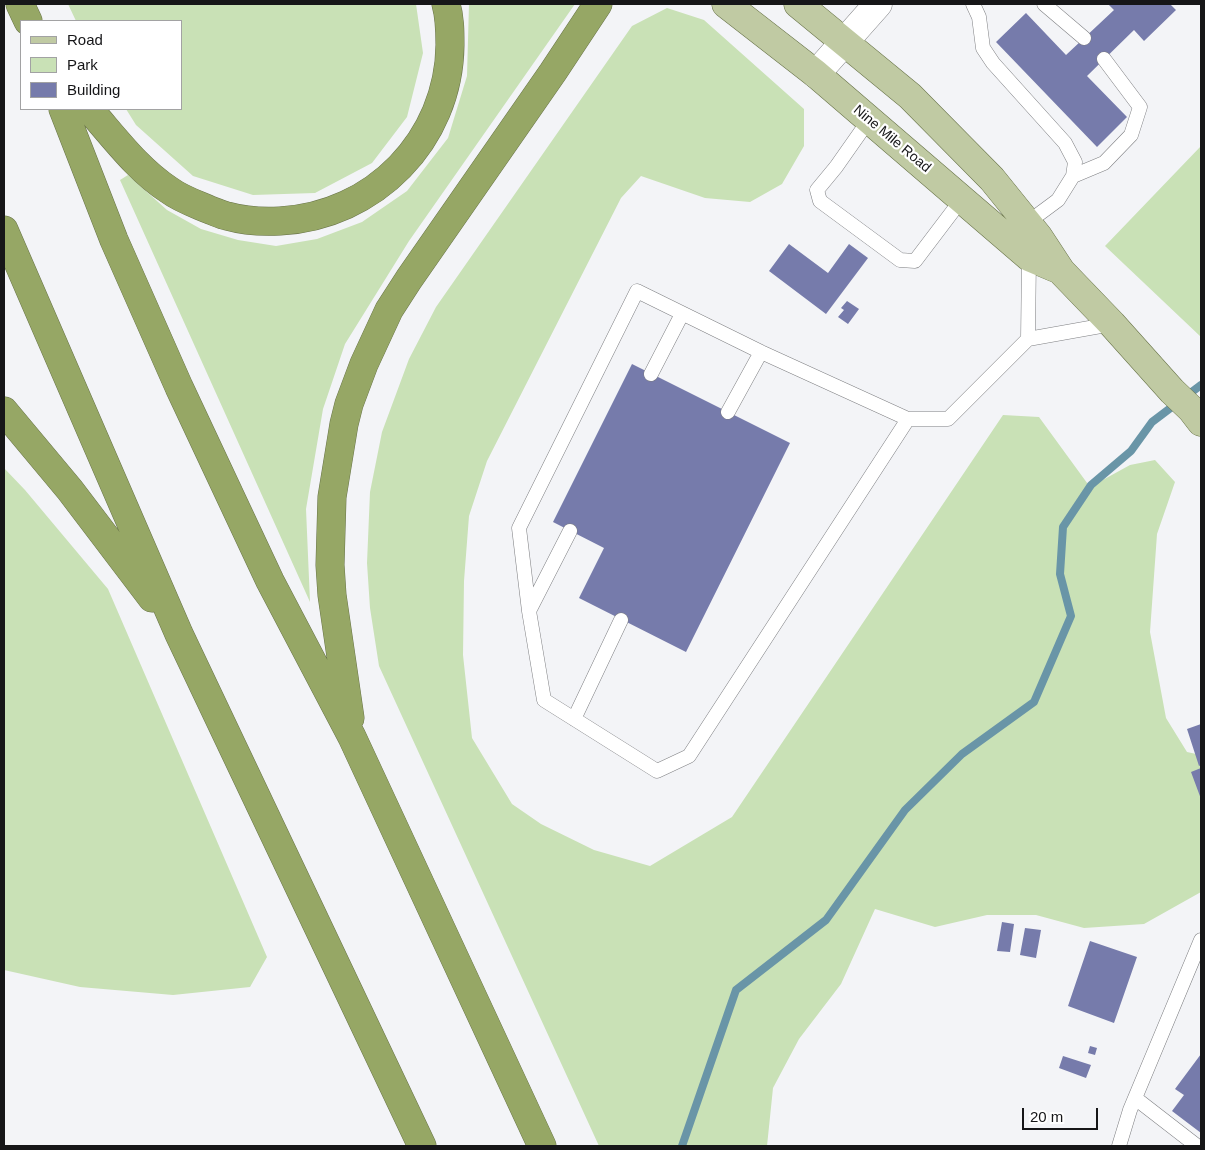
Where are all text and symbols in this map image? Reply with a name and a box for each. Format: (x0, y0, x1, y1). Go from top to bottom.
legend (20, 20, 182, 110)
text: Road (67, 31, 103, 48)
text: Park (67, 56, 98, 73)
text: Building (67, 81, 120, 98)
street label: Nine Mile Road (850, 102, 934, 176)
scale bar (1025, 1098, 1101, 1130)
text: 20 m (1030, 1108, 1063, 1125)

